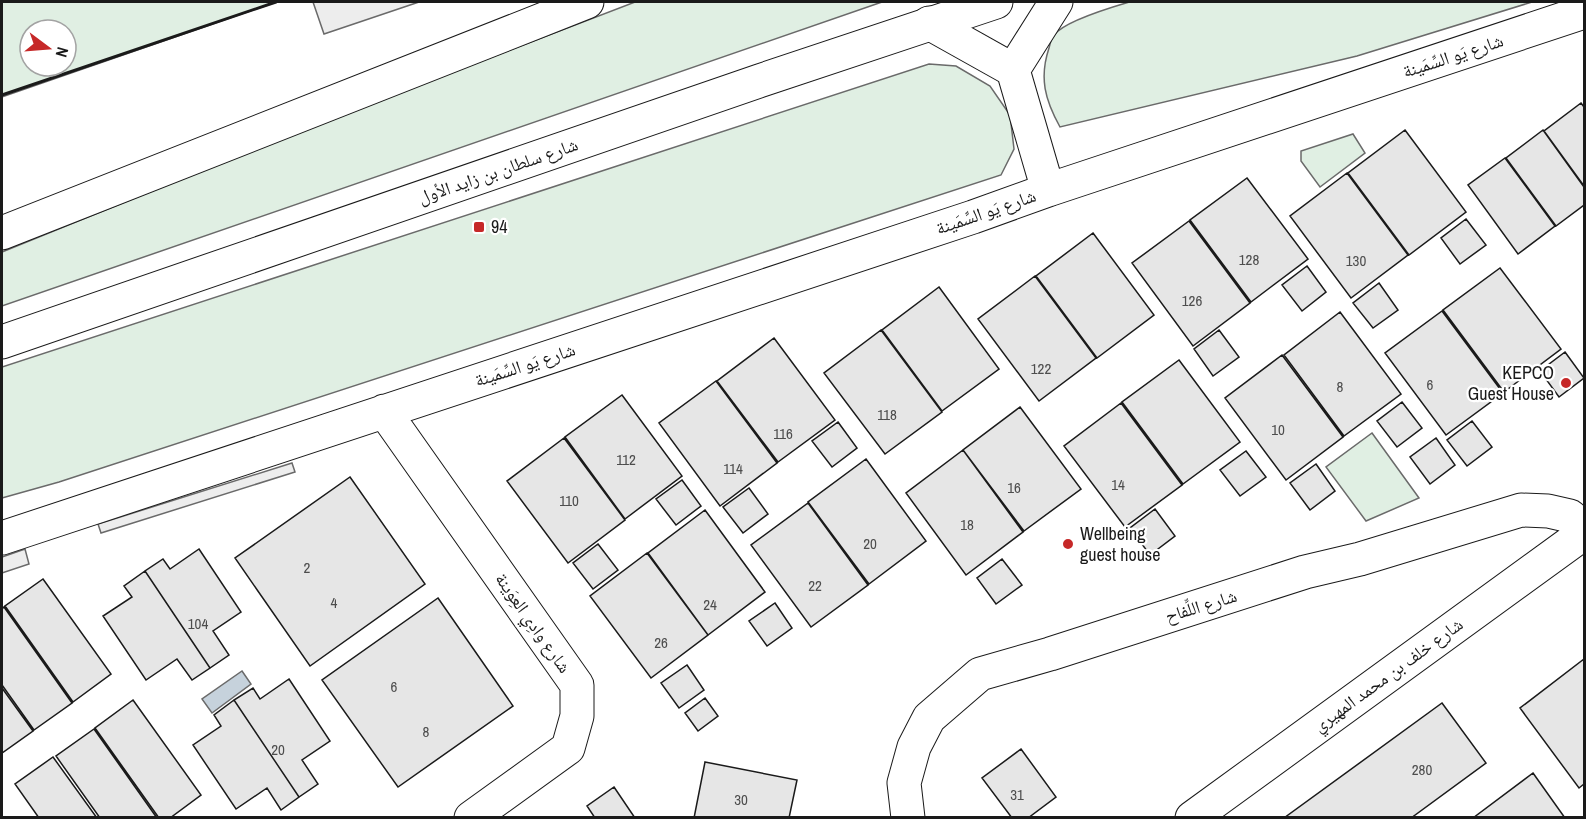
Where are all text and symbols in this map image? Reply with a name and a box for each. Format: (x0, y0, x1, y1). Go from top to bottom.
north arrow (18, 18, 78, 78)
street label: شارع يَو السِّمَينة (1399, 28, 1506, 84)
text: N (51, 45, 74, 60)
street label: شارع سلطان بن زايد الأول (415, 131, 581, 210)
street label: شارع يَو السِّمَينة (932, 183, 1039, 240)
place label: 94 (491, 214, 507, 239)
marker: 94 (472, 220, 486, 234)
house number: 128 (1239, 249, 1259, 270)
house number: 130 (1346, 250, 1366, 271)
house number: 126 (1182, 290, 1202, 311)
street label: شارع يَو السِّمَينة (471, 337, 578, 393)
house number: 122 (1031, 358, 1051, 379)
place label: KEPCO Guest House (1468, 360, 1554, 406)
house number: 6 (1427, 374, 1434, 395)
house number: 8 (1337, 376, 1344, 397)
marker: KEPCO Guest House (1559, 376, 1573, 390)
house number: 118 (877, 404, 897, 425)
house number: 10 (1271, 419, 1285, 440)
house number: 116 (773, 423, 793, 444)
house number: 112 (616, 449, 636, 470)
house number: 114 (723, 458, 743, 479)
house number: 14 (1111, 474, 1125, 495)
house number: 16 (1007, 477, 1021, 498)
house number: 110 (559, 490, 579, 511)
house number: 18 (960, 514, 974, 535)
place label: Wellbeing guest house (1080, 521, 1160, 567)
house number: 20 (863, 533, 877, 554)
marker: Wellbeing guest house (1061, 537, 1075, 551)
house number: 2 (304, 557, 311, 578)
street label: شارع وادِي العِوَينة (487, 568, 577, 679)
house number: 22 (808, 575, 822, 596)
street label: شارع اللِّفاح (1162, 583, 1240, 628)
house number: 4 (331, 592, 338, 613)
house number: 24 (703, 594, 717, 615)
street label: شارع خلف بن محمد المهيري (1308, 612, 1469, 740)
house number: 104 (188, 613, 208, 634)
house number: 26 (654, 632, 668, 653)
house number: 6 (391, 676, 398, 697)
house number: 8 (423, 721, 430, 742)
house number: 20 (271, 739, 285, 760)
house number: 280 (1412, 759, 1432, 780)
house number: 31 (1010, 784, 1024, 805)
house number: 30 (734, 789, 748, 810)

